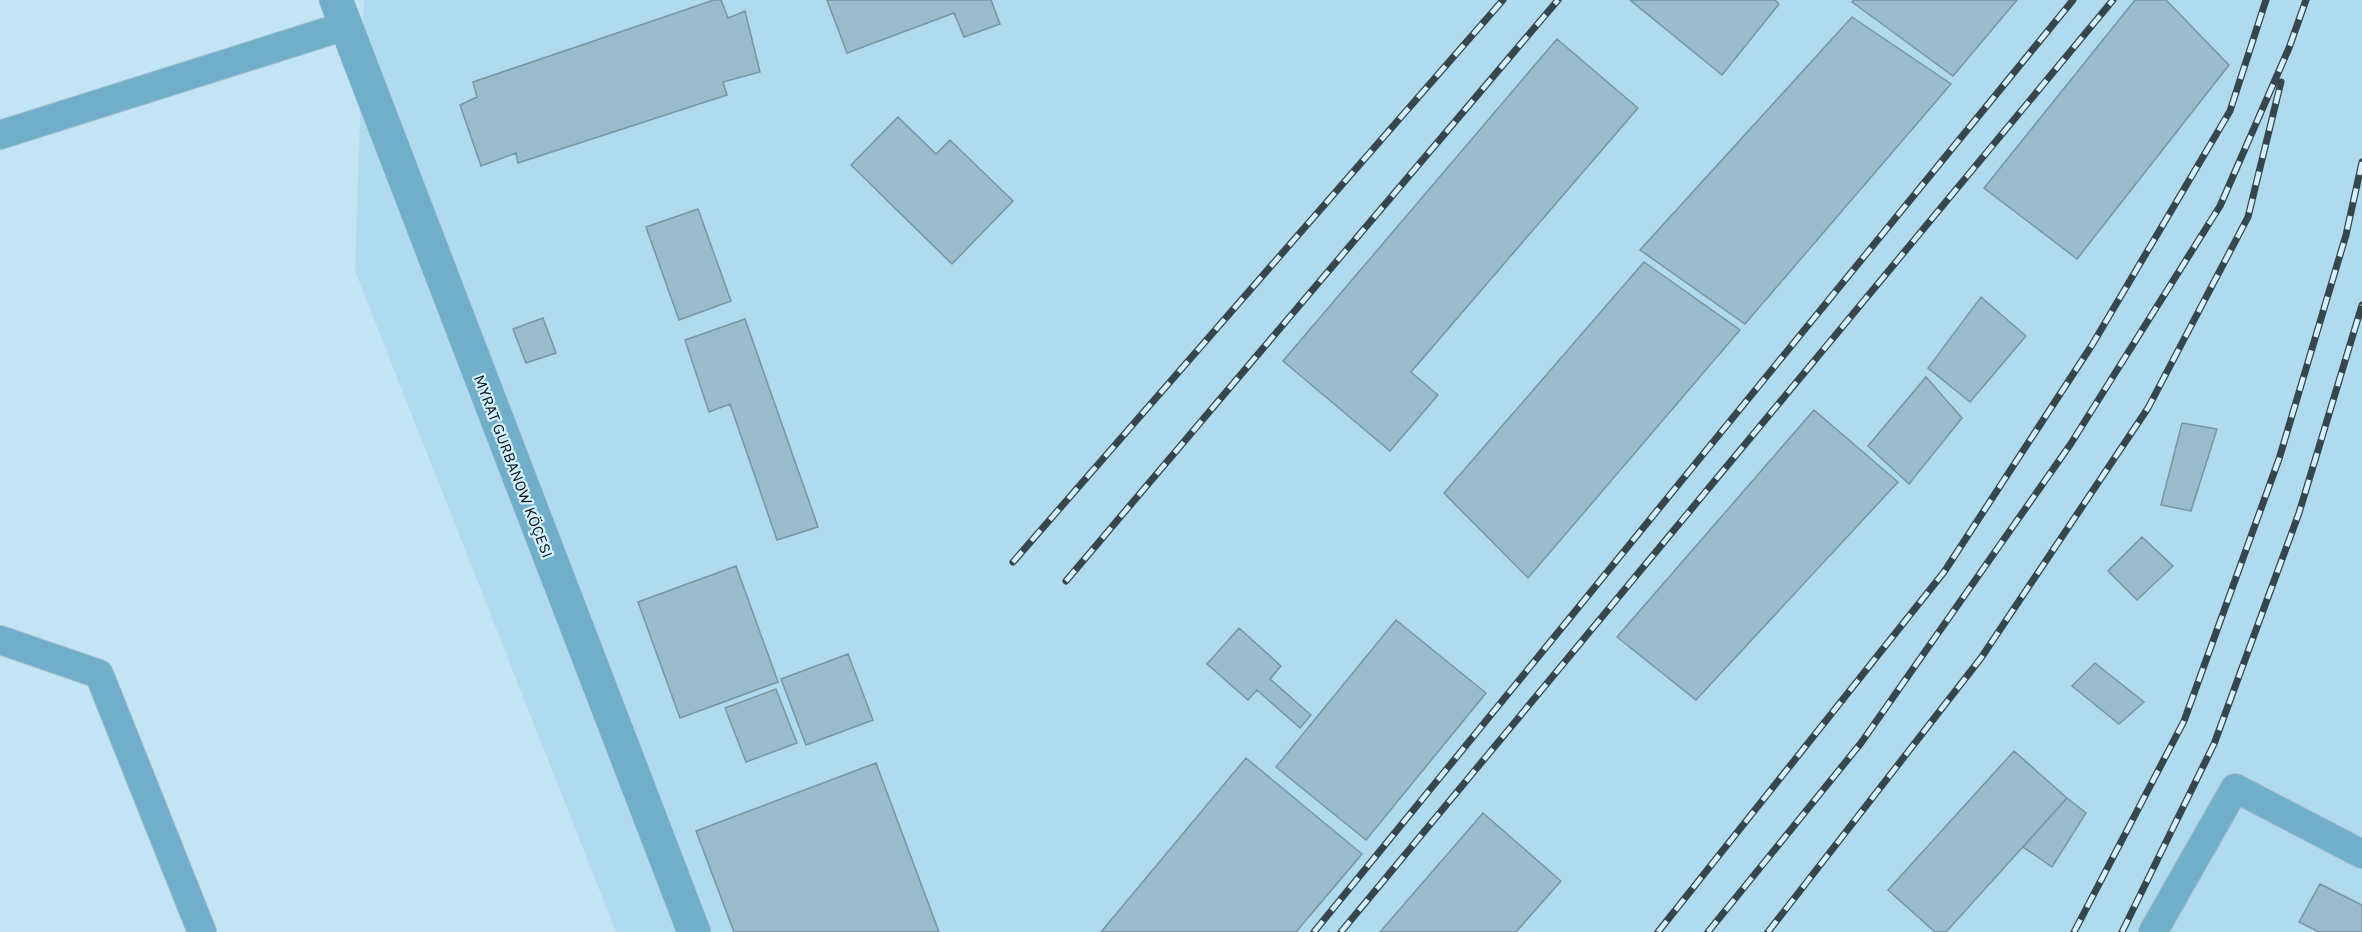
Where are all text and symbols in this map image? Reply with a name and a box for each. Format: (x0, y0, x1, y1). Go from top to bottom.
street label: MYRAT GURBANOW KÖÇESI (470, 372, 557, 560)

